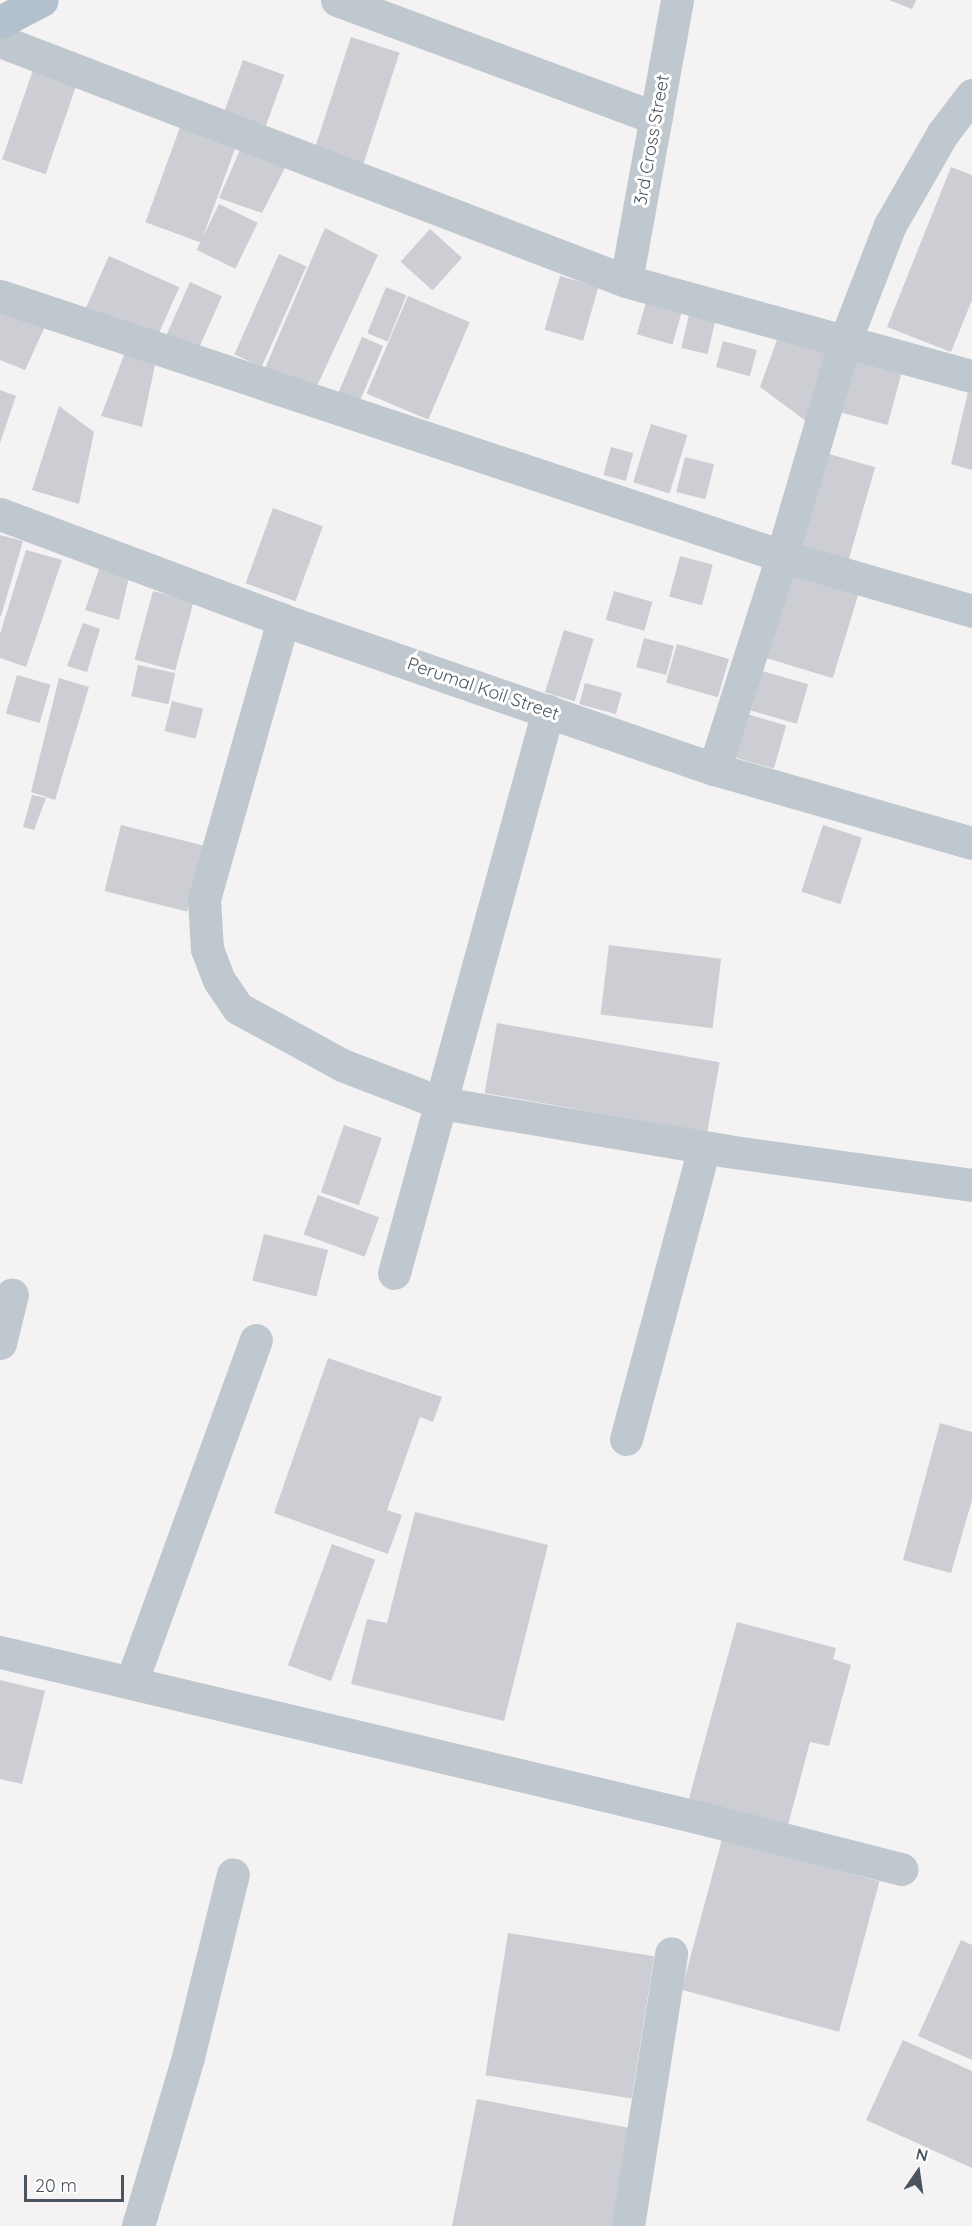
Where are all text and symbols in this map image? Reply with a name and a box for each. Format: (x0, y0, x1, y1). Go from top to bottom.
street label: 3rd Cross Street (630, 73, 674, 207)
street label: Perumal Koil Street (404, 653, 562, 725)
north arrow (888, 2142, 948, 2202)
text: N (914, 2143, 930, 2166)
scale bar (27, 2163, 128, 2201)
text: 20 m (35, 2174, 77, 2197)

